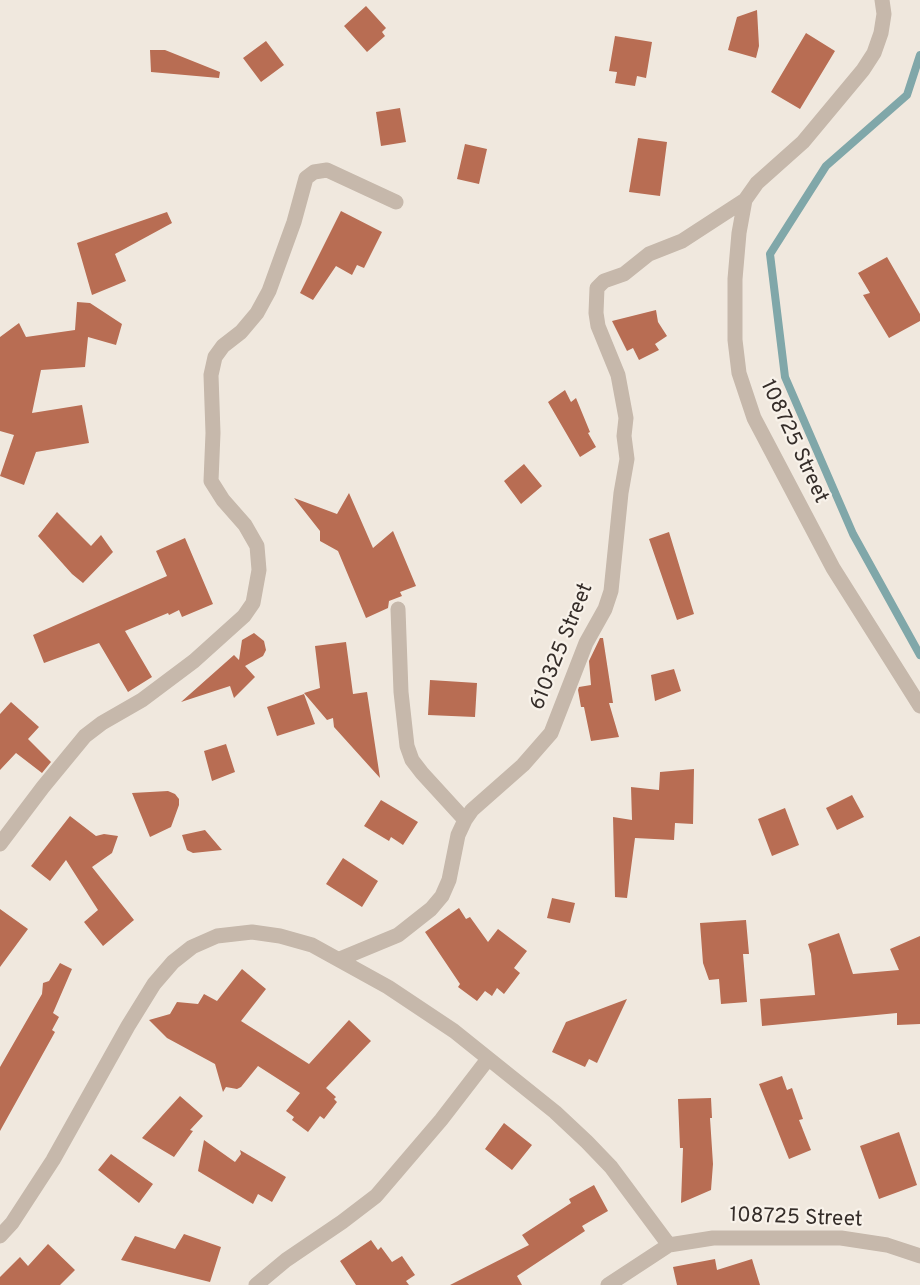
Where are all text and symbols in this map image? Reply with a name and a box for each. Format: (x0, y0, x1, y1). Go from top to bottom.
street label: 108725 Street (753, 376, 833, 508)
street label: 610325 Street (526, 580, 600, 714)
street label: 108725 Street (729, 1204, 863, 1234)

